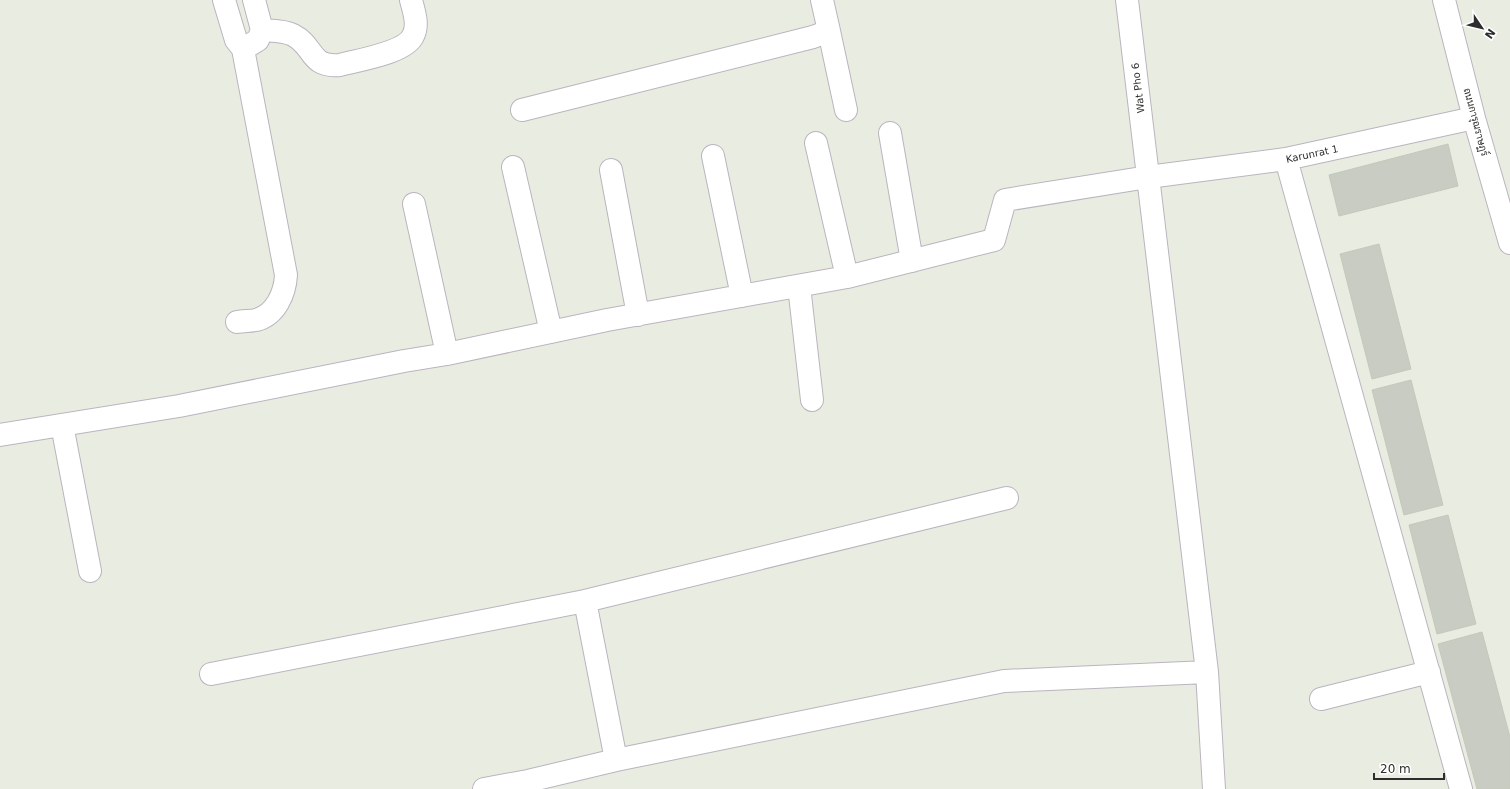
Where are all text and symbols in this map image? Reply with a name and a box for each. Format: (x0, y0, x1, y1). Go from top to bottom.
north arrow (1462, 8, 1502, 48)
text: N (1482, 26, 1498, 41)
street label: Wat Pho 6 (1129, 62, 1147, 114)
street label: ถนนการุณราษฏร์ (1460, 86, 1492, 158)
street label: Karunrat 1 (1285, 143, 1339, 165)
scale bar (1374, 755, 1444, 781)
text: 20 m (1380, 762, 1411, 776)

